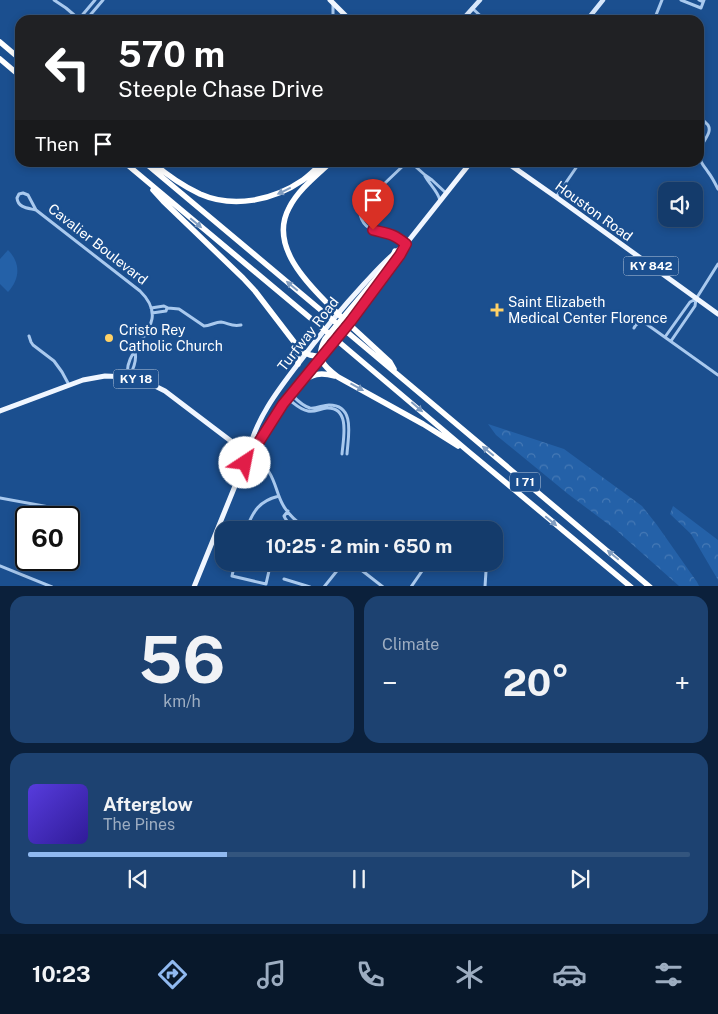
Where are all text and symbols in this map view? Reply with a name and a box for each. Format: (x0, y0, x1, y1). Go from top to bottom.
text: 570 m (118, 34, 225, 75)
icon: left (35, 35, 100, 100)
text: Steeple Chase Drive (118, 76, 324, 102)
icon: arrive (89, 130, 117, 158)
text: Then (35, 133, 79, 155)
street label: Houston Road (552, 178, 636, 244)
pin (352, 179, 394, 230)
map controls (658, 182, 703, 227)
button: sound (658, 182, 703, 227)
icon: arrive (359, 186, 387, 214)
one-way arrow (277, 187, 291, 195)
street label: Cavalier Boulevard (45, 200, 151, 288)
one-way arrow (190, 217, 203, 228)
road number: KY 842 (624, 256, 678, 276)
one-way arrow (286, 280, 299, 291)
street label: Turfway Road (274, 294, 342, 374)
place label: Saint Elizabeth Medical Center Florence (508, 294, 667, 326)
marker: Saint Elizabeth Medical Center Florence (490, 303, 504, 317)
place label: Cristo Rey Catholic Church (119, 322, 223, 354)
marker: Cristo Rey Catholic Church (103, 332, 115, 344)
road number: KY 18 (114, 369, 158, 388)
one-way arrow (350, 383, 363, 392)
one-way arrow (410, 402, 423, 413)
position arrow (218, 436, 270, 488)
one-way arrow (482, 445, 495, 456)
road number: I 71 (510, 472, 540, 492)
speed limit sign: 60 (15, 506, 80, 571)
one-way arrow (544, 515, 557, 526)
text: 10:25 · 2 min · 650 m (266, 535, 452, 557)
one-way arrow (606, 550, 619, 561)
text: 56 (139, 621, 225, 698)
text: Climate (382, 635, 439, 654)
text: 20° (503, 660, 569, 705)
text: − (382, 666, 398, 699)
text: + (674, 666, 690, 699)
text: km/h (163, 692, 201, 711)
text: Afterglow (103, 793, 193, 815)
text: The Pines (103, 815, 175, 834)
icon: previous (124, 865, 152, 893)
icon: pause (345, 865, 373, 893)
icon: next (566, 865, 594, 893)
icon: directions (155, 957, 190, 992)
icon: music (254, 957, 289, 992)
icon: phone (353, 957, 388, 992)
icon: climate (452, 957, 487, 992)
icon: car (552, 957, 587, 992)
icon: filters (651, 957, 686, 992)
text: 10:23 (32, 961, 91, 987)

